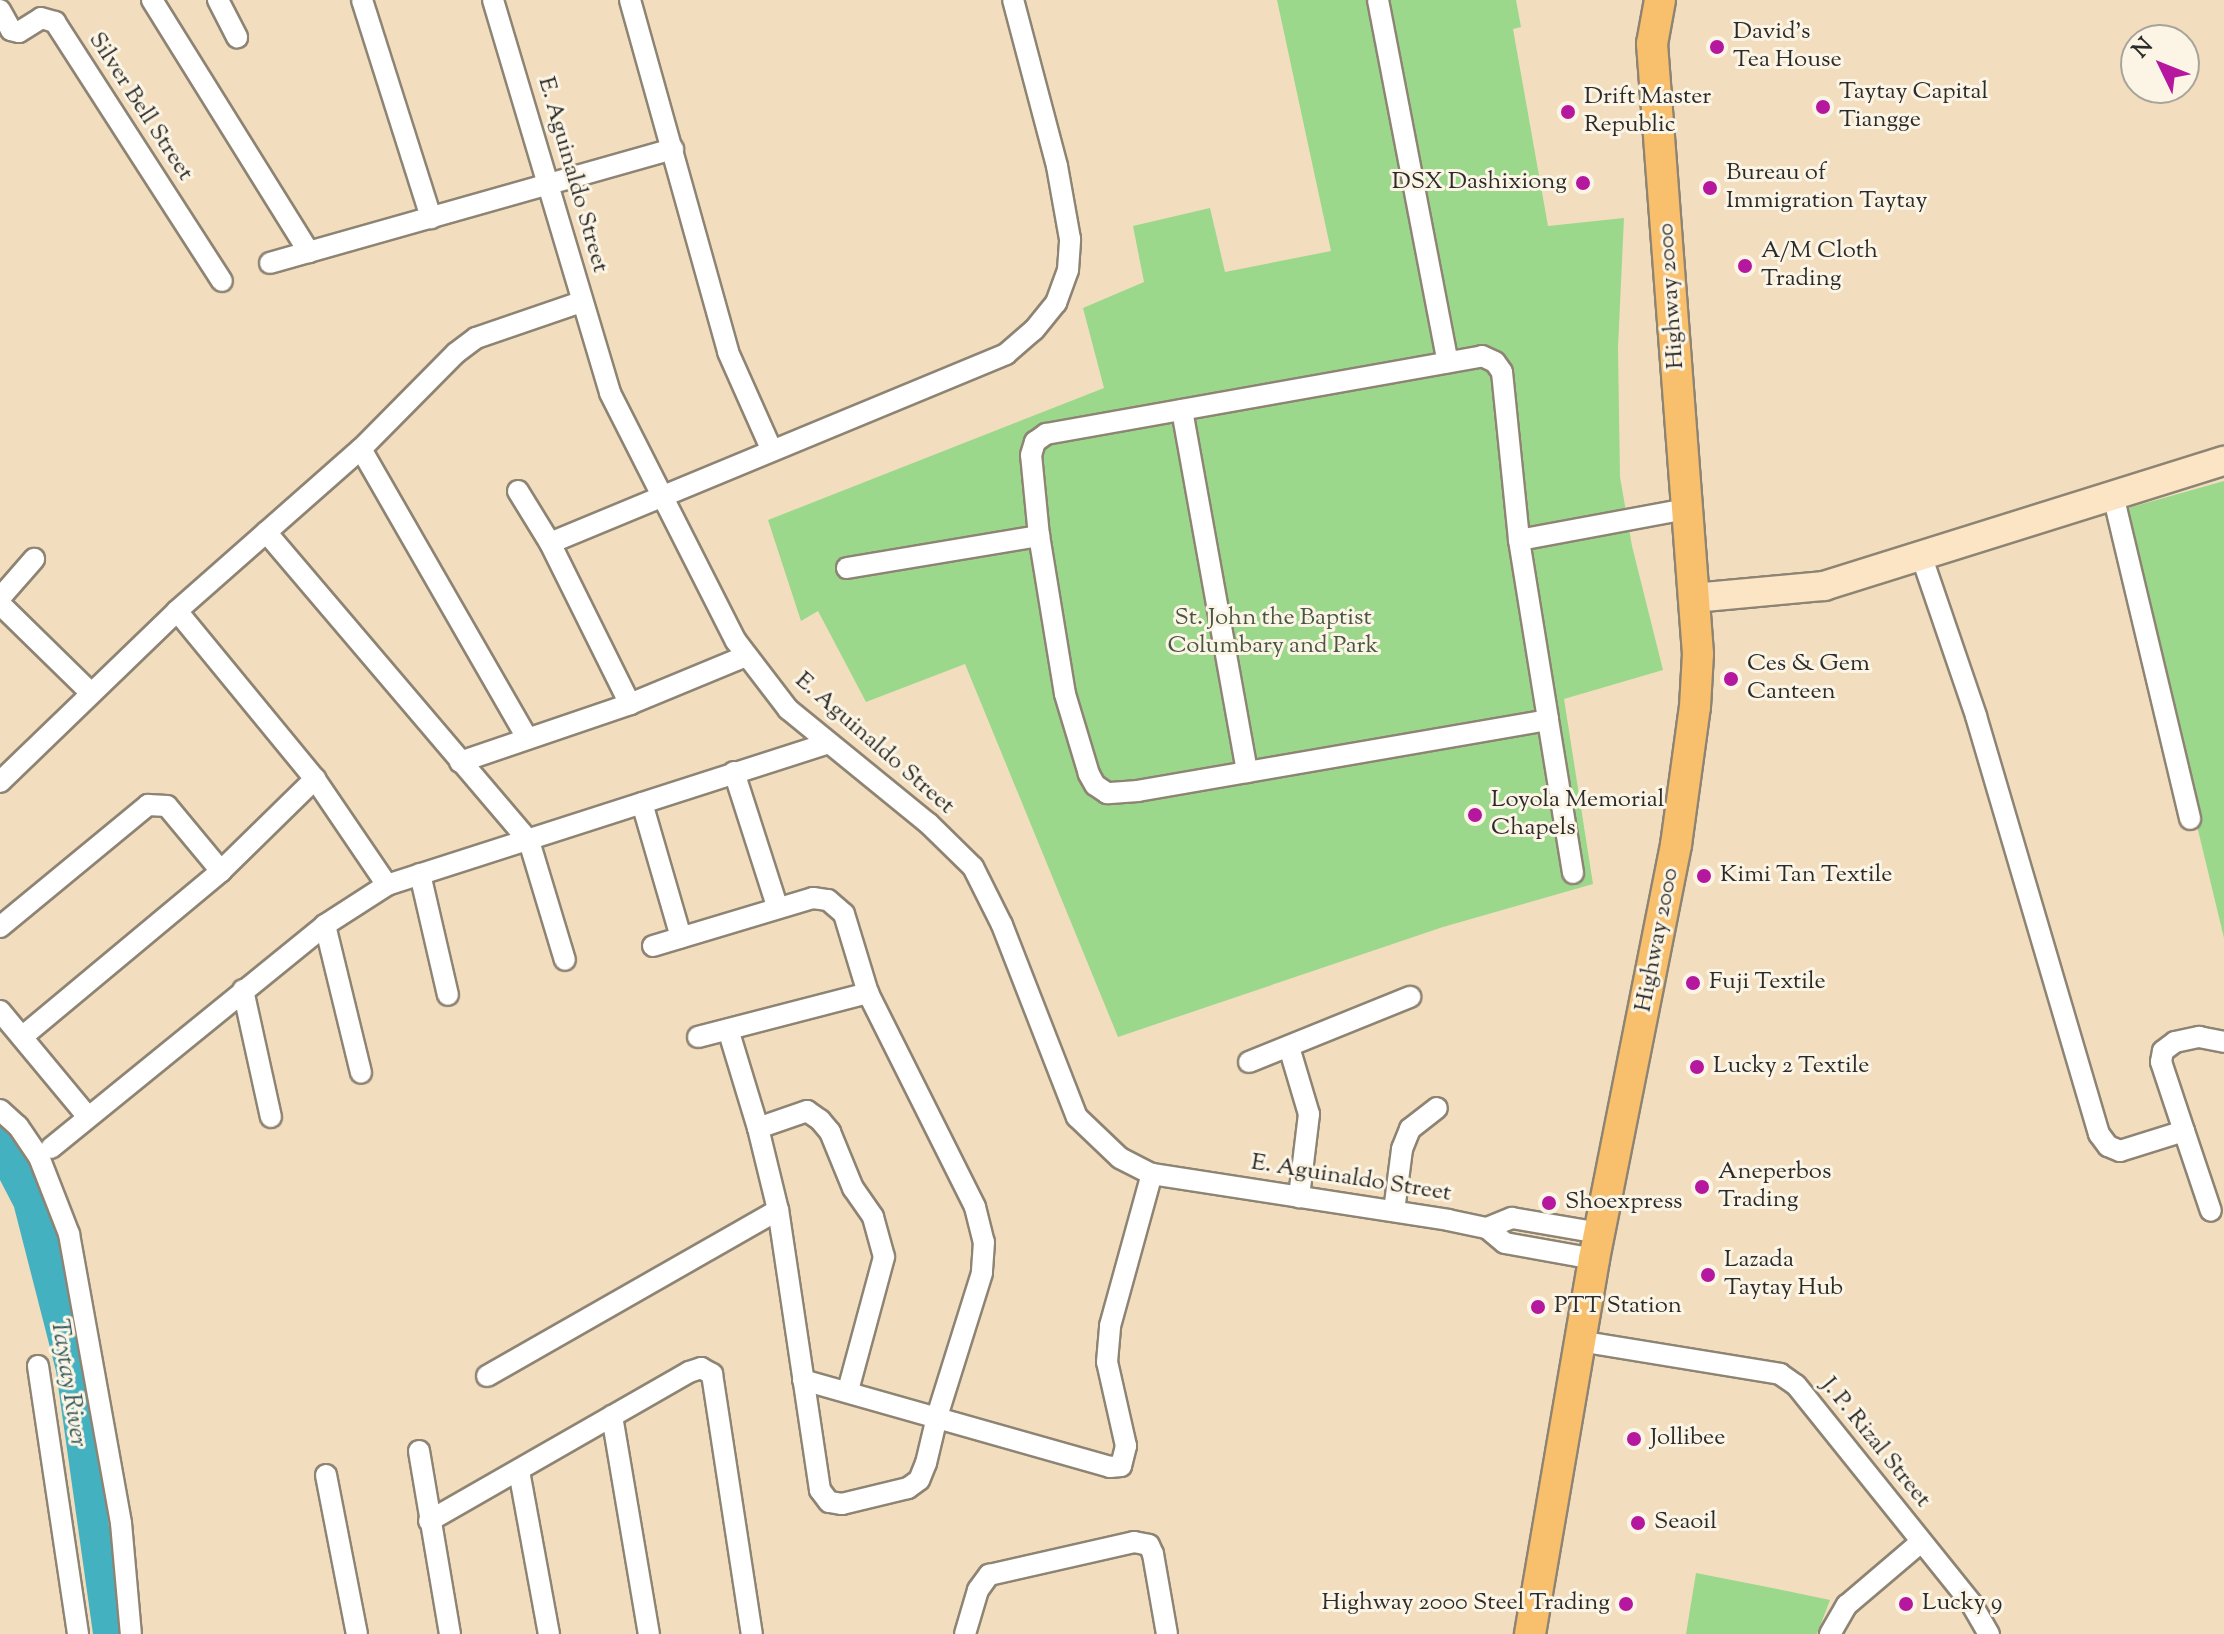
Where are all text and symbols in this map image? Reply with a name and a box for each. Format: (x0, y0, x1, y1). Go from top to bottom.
place label: David’s Tea House (1733, 19, 1842, 75)
north arrow (2120, 24, 2200, 104)
street label: Silver Bell Street (81, 27, 199, 187)
text: N (2126, 32, 2162, 66)
marker: David’s Tea House (1708, 38, 1726, 56)
street label: E. Aguinaldo Street (530, 74, 614, 276)
place label: Taytay Capital Tiangge (1839, 79, 1988, 135)
place label: Drift Master Republic (1584, 84, 1711, 140)
marker: Taytay Capital Tiangge (1814, 98, 1832, 116)
marker: Drift Master Republic (1559, 103, 1577, 121)
place label: Bureau of Immigration Taytay (1726, 160, 1927, 216)
place label: DSX Dashixiong (1392, 169, 1567, 197)
marker: DSX Dashixiong (1574, 174, 1592, 192)
marker: Bureau of Immigration Taytay (1701, 179, 1719, 197)
street label: Highway 2000 (1653, 222, 1691, 370)
place label: A/M Cloth Trading (1761, 238, 1878, 294)
marker: A/M Cloth Trading (1736, 257, 1754, 275)
park label: St. John the Baptist Columbary and Park (1167, 605, 1379, 661)
place label: Ces & Gem Canteen (1747, 651, 1870, 707)
street label: E. Aguinaldo Street (788, 667, 960, 821)
marker: Ces & Gem Canteen (1722, 670, 1740, 688)
place label: Loyola Memorial Chapels (1491, 787, 1664, 843)
marker: Loyola Memorial Chapels (1466, 806, 1484, 824)
place label: Kimi Tan Textile (1720, 862, 1892, 890)
street label: Highway 2000 (1630, 865, 1686, 1015)
marker: Kimi Tan Textile (1695, 867, 1713, 885)
place label: Fuji Textile (1709, 969, 1826, 997)
marker: Fuji Textile (1684, 974, 1702, 992)
place label: Lucky 2 Textile (1713, 1053, 1869, 1081)
marker: Lucky 2 Textile (1688, 1058, 1706, 1076)
street label: E. Aguinaldo Street (1249, 1149, 1453, 1209)
place label: Aneperbos Trading (1718, 1159, 1831, 1215)
marker: Aneperbos Trading (1693, 1178, 1711, 1196)
place label: Shoexpress (1565, 1189, 1683, 1217)
marker: Shoexpress (1540, 1194, 1558, 1212)
place label: Lazada Taytay Hub (1724, 1247, 1843, 1303)
marker: Lazada Taytay Hub (1699, 1266, 1717, 1284)
place label: PTT Station (1554, 1293, 1682, 1321)
marker: PTT Station (1529, 1298, 1547, 1316)
water label: Taytay River (42, 1317, 94, 1449)
street label: J. P. Rizal Street (1814, 1372, 1936, 1514)
place label: Jollibee (1650, 1425, 1725, 1453)
marker: Jollibee (1625, 1430, 1643, 1448)
place label: Seaoil (1654, 1509, 1717, 1537)
marker: Seaoil (1629, 1514, 1647, 1532)
place label: Highway 2000 Steel Trading (1321, 1590, 1610, 1618)
place label: Lucky 9 (1922, 1590, 2002, 1618)
marker: Highway 2000 Steel Trading (1617, 1595, 1635, 1613)
marker: Lucky 9 (1897, 1595, 1915, 1613)

